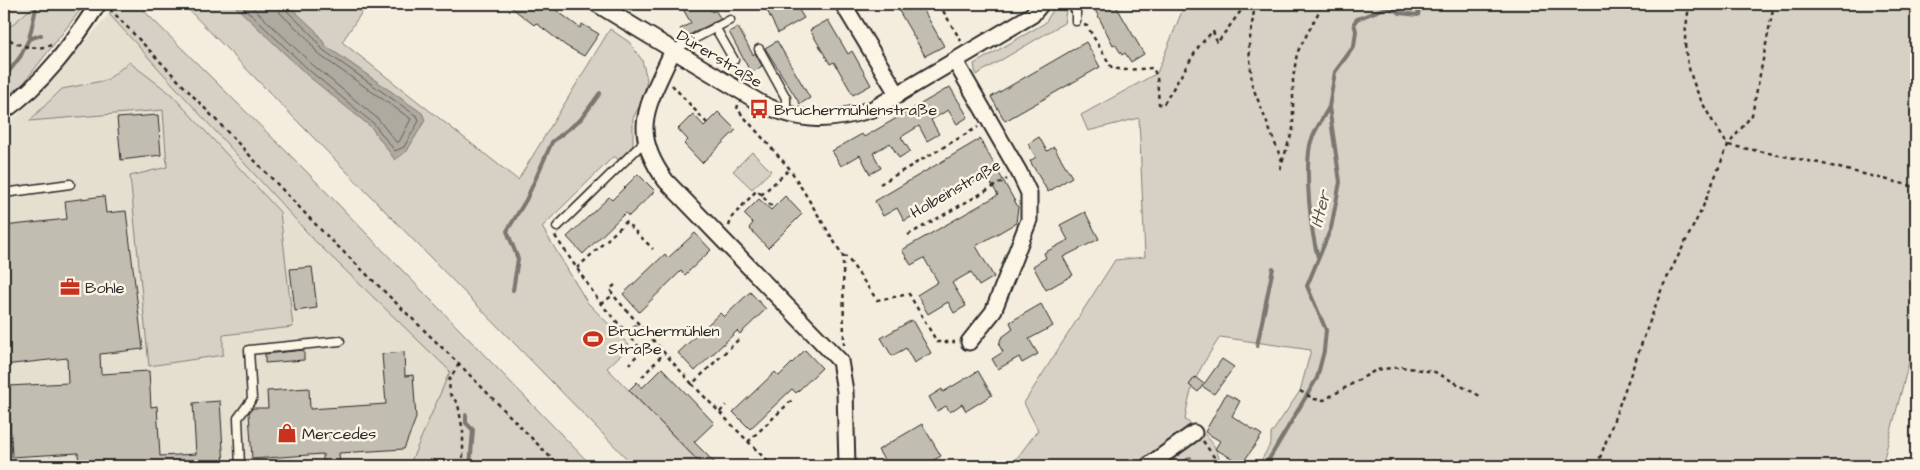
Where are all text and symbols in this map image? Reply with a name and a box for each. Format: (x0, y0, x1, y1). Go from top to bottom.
street label: Dürerstraße (673, 25, 767, 93)
bus stop icon: Bruchermühlenstraße (748, 98, 770, 120)
place label: Bruchermühlenstraße (774, 99, 937, 121)
street label: Holbeinstraße (906, 154, 1005, 224)
water label: Itter (1304, 186, 1338, 230)
office icon: Bohle (59, 276, 81, 298)
place label: Bohle (85, 277, 125, 299)
place label: Bruchermühlen Straße (608, 320, 720, 360)
sports icon: Bruchermühlen Straße (582, 328, 604, 350)
shop icon: Mercedes (276, 422, 298, 444)
place label: Mercedes (302, 423, 376, 445)

